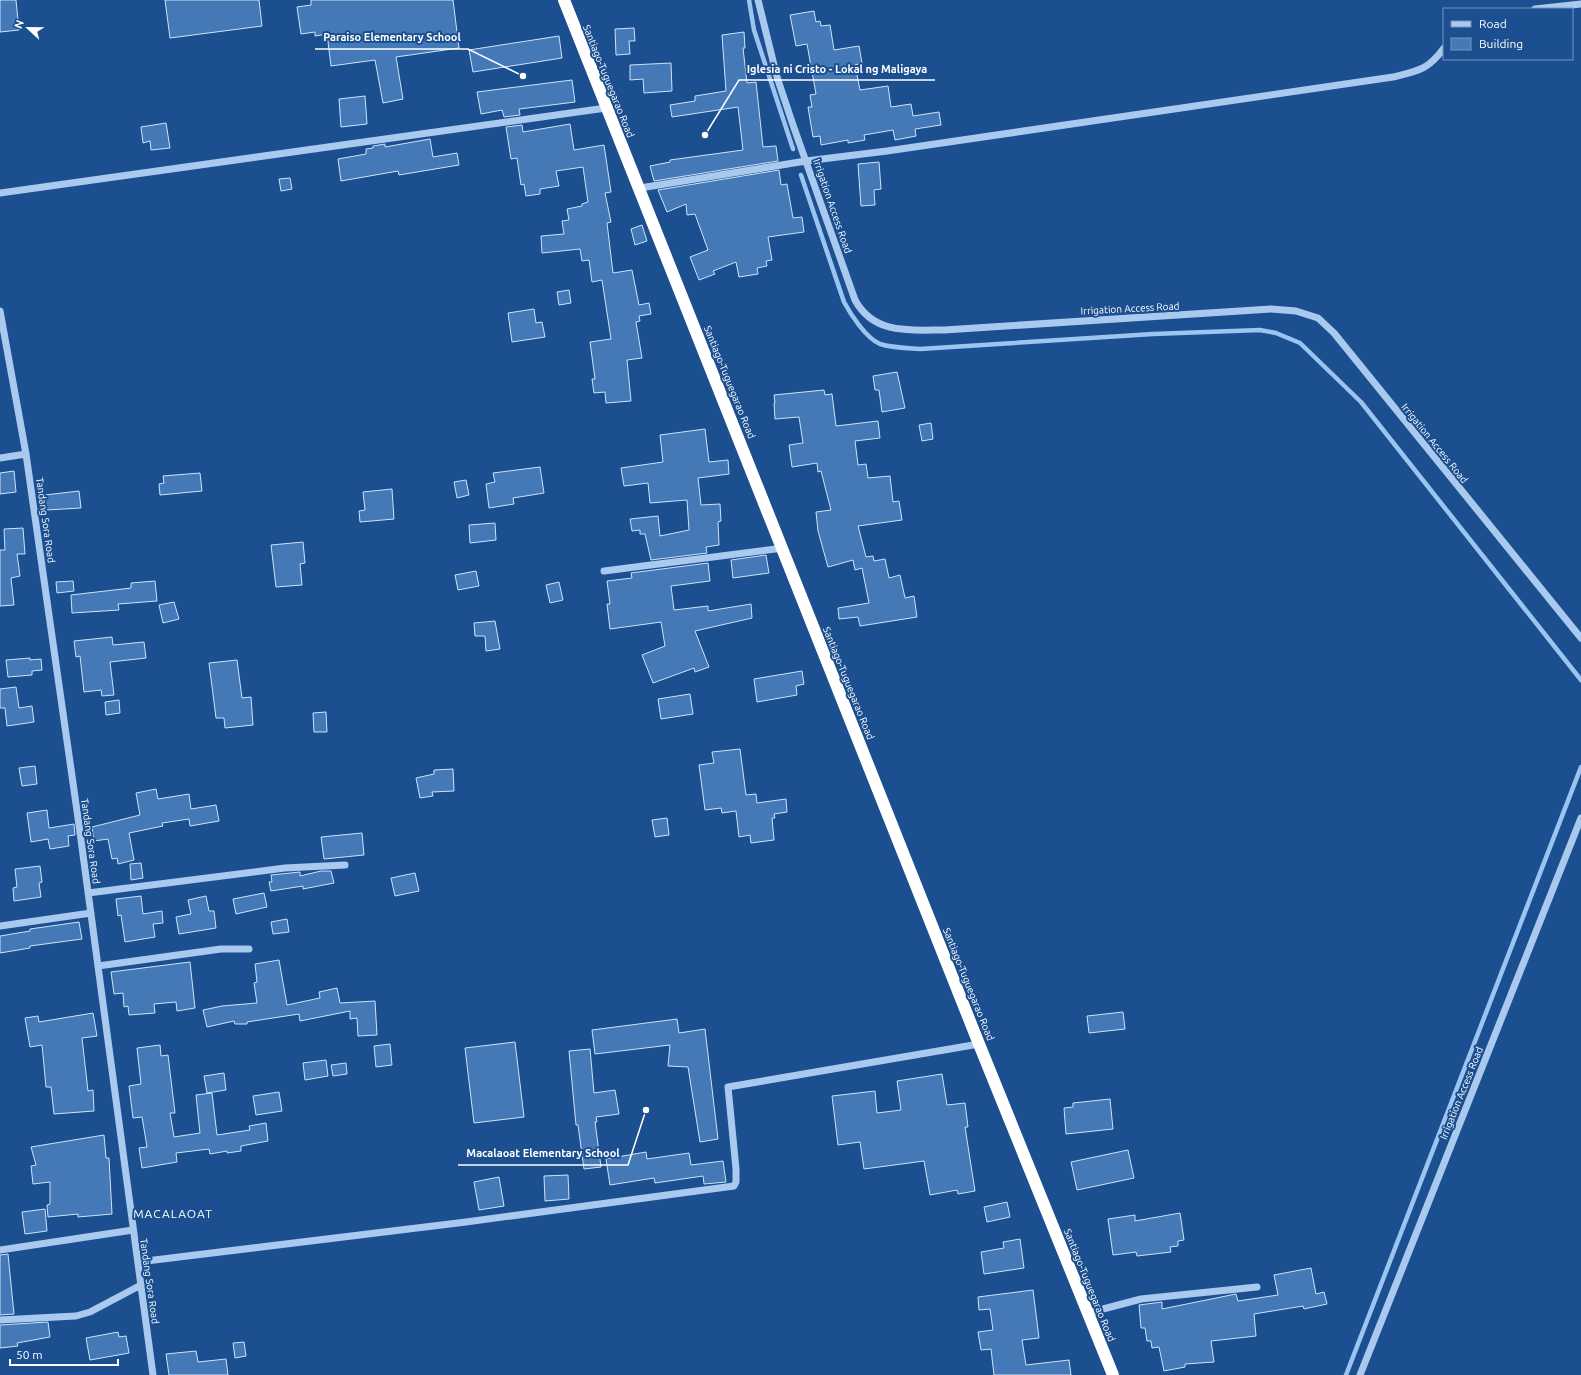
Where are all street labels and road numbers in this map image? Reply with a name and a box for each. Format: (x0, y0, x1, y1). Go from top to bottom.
street label: Santiago-Tuguegarao Road (581, 23, 636, 139)
street label: Irrigation Access Road (811, 158, 854, 255)
street label: Irrigation Access Road (1080, 300, 1180, 317)
street label: Santiago-Tuguegarao Road (702, 324, 757, 440)
street label: Irrigation Access Road (1399, 401, 1470, 485)
street label: Tandang Sora Road (34, 477, 57, 564)
street label: Santiago-Tuguegarao Road (821, 625, 876, 741)
street label: Tandang Sora Road (79, 798, 102, 885)
street label: Santiago-Tuguegarao Road (941, 926, 996, 1042)
street label: Irrigation Access Road (1438, 1045, 1485, 1141)
street label: Santiago-Tuguegarao Road (1062, 1227, 1117, 1343)
street label: Tandang Sora Road (138, 1238, 161, 1325)

